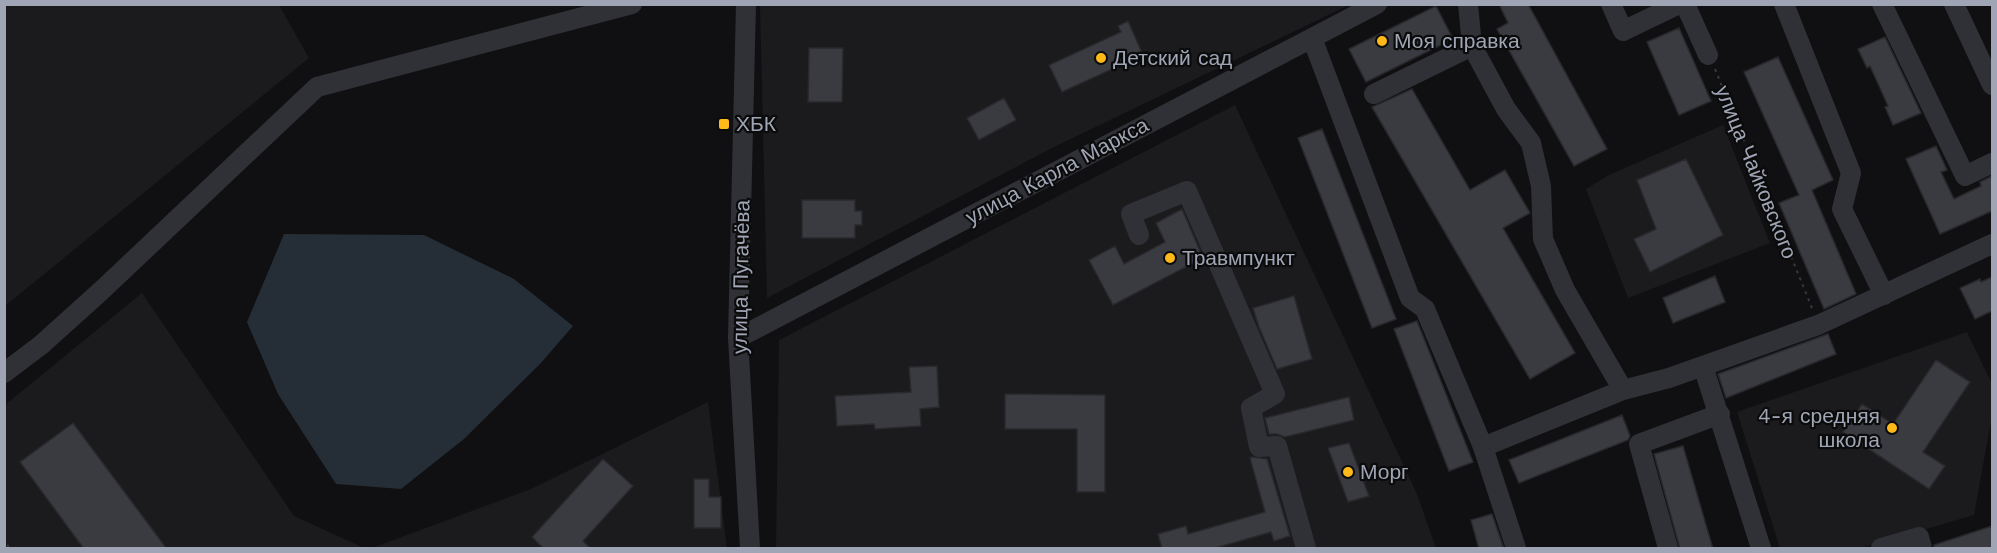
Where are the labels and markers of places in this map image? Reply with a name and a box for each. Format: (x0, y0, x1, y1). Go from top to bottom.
place label: Моя справка (1394, 28, 1520, 53)
marker: Моя справка (1375, 34, 1389, 48)
place label: Детский сад (1113, 45, 1232, 70)
marker: Детский сад (1094, 51, 1108, 65)
place label: ХБК (736, 111, 777, 136)
marker: ХБК (717, 117, 731, 131)
place label: Травмпункт (1182, 245, 1295, 270)
marker: Травмпункт (1163, 251, 1177, 265)
place label: 4-я средняя школа (1758, 403, 1880, 452)
marker: 4-я средняя школа (1885, 421, 1899, 435)
place label: Морг (1360, 459, 1409, 484)
marker: Морг (1341, 465, 1355, 479)

